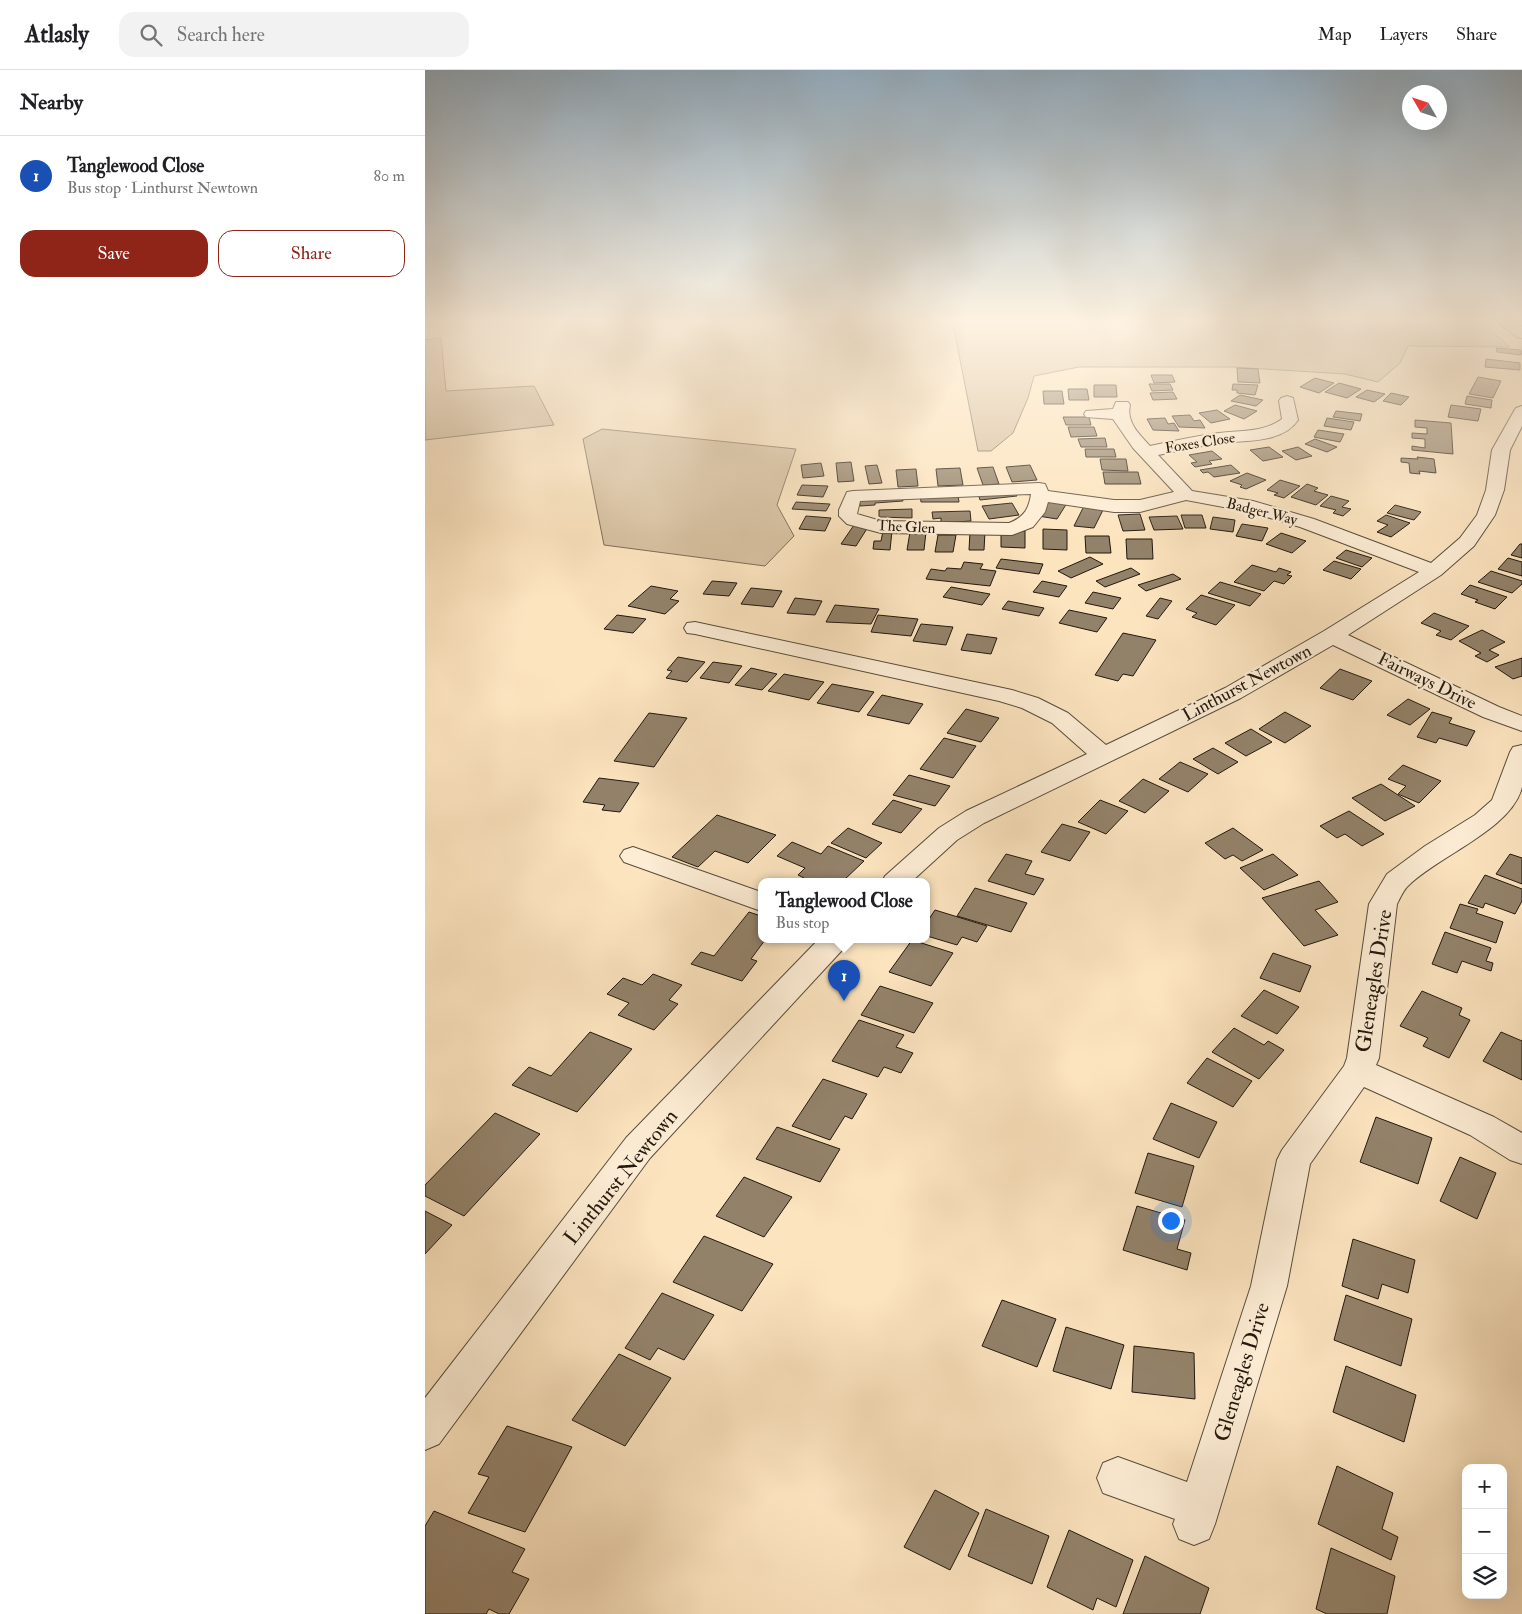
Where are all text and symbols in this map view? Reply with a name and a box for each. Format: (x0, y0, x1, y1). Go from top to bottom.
search box (119, 12, 469, 57)
text: Atlasly (25, 19, 89, 50)
icon: search (137, 21, 165, 49)
text: Search here (177, 23, 265, 47)
text: Map (1318, 23, 1352, 46)
text: Layers (1380, 23, 1428, 46)
text: Share (1456, 23, 1497, 46)
north arrow (1402, 85, 1447, 130)
text: Nearby (20, 89, 83, 116)
text: Tanglewood Close (67, 154, 204, 178)
text: 1 (33, 166, 39, 186)
text: 80 m (374, 166, 405, 186)
text: Bus stop · Linthurst Newtown (67, 178, 258, 198)
button: Save (20, 230, 208, 277)
button: Share (218, 230, 405, 277)
street label: Foxes Close (1164, 428, 1236, 458)
street label: Badger Way (1225, 494, 1300, 530)
street label: The Glen (876, 516, 936, 538)
street label: Linthurst Newtown (1178, 639, 1316, 727)
street label: Fairways Drive (1374, 647, 1481, 715)
popup (758, 878, 930, 943)
text: Tanglewood Close (775, 889, 913, 913)
street label: Gleneagles Drive (1349, 908, 1399, 1054)
text: Bus stop (775, 913, 829, 933)
pin: 1 (828, 960, 860, 1001)
street label: Linthurst Newtown (558, 1104, 684, 1250)
your location (1158, 1208, 1184, 1234)
street label: Gleneagles Drive (1208, 1299, 1276, 1445)
map controls (1462, 1464, 1507, 1599)
button: + (1462, 1464, 1507, 1509)
button: − (1462, 1509, 1507, 1554)
button: layers (1462, 1554, 1507, 1599)

